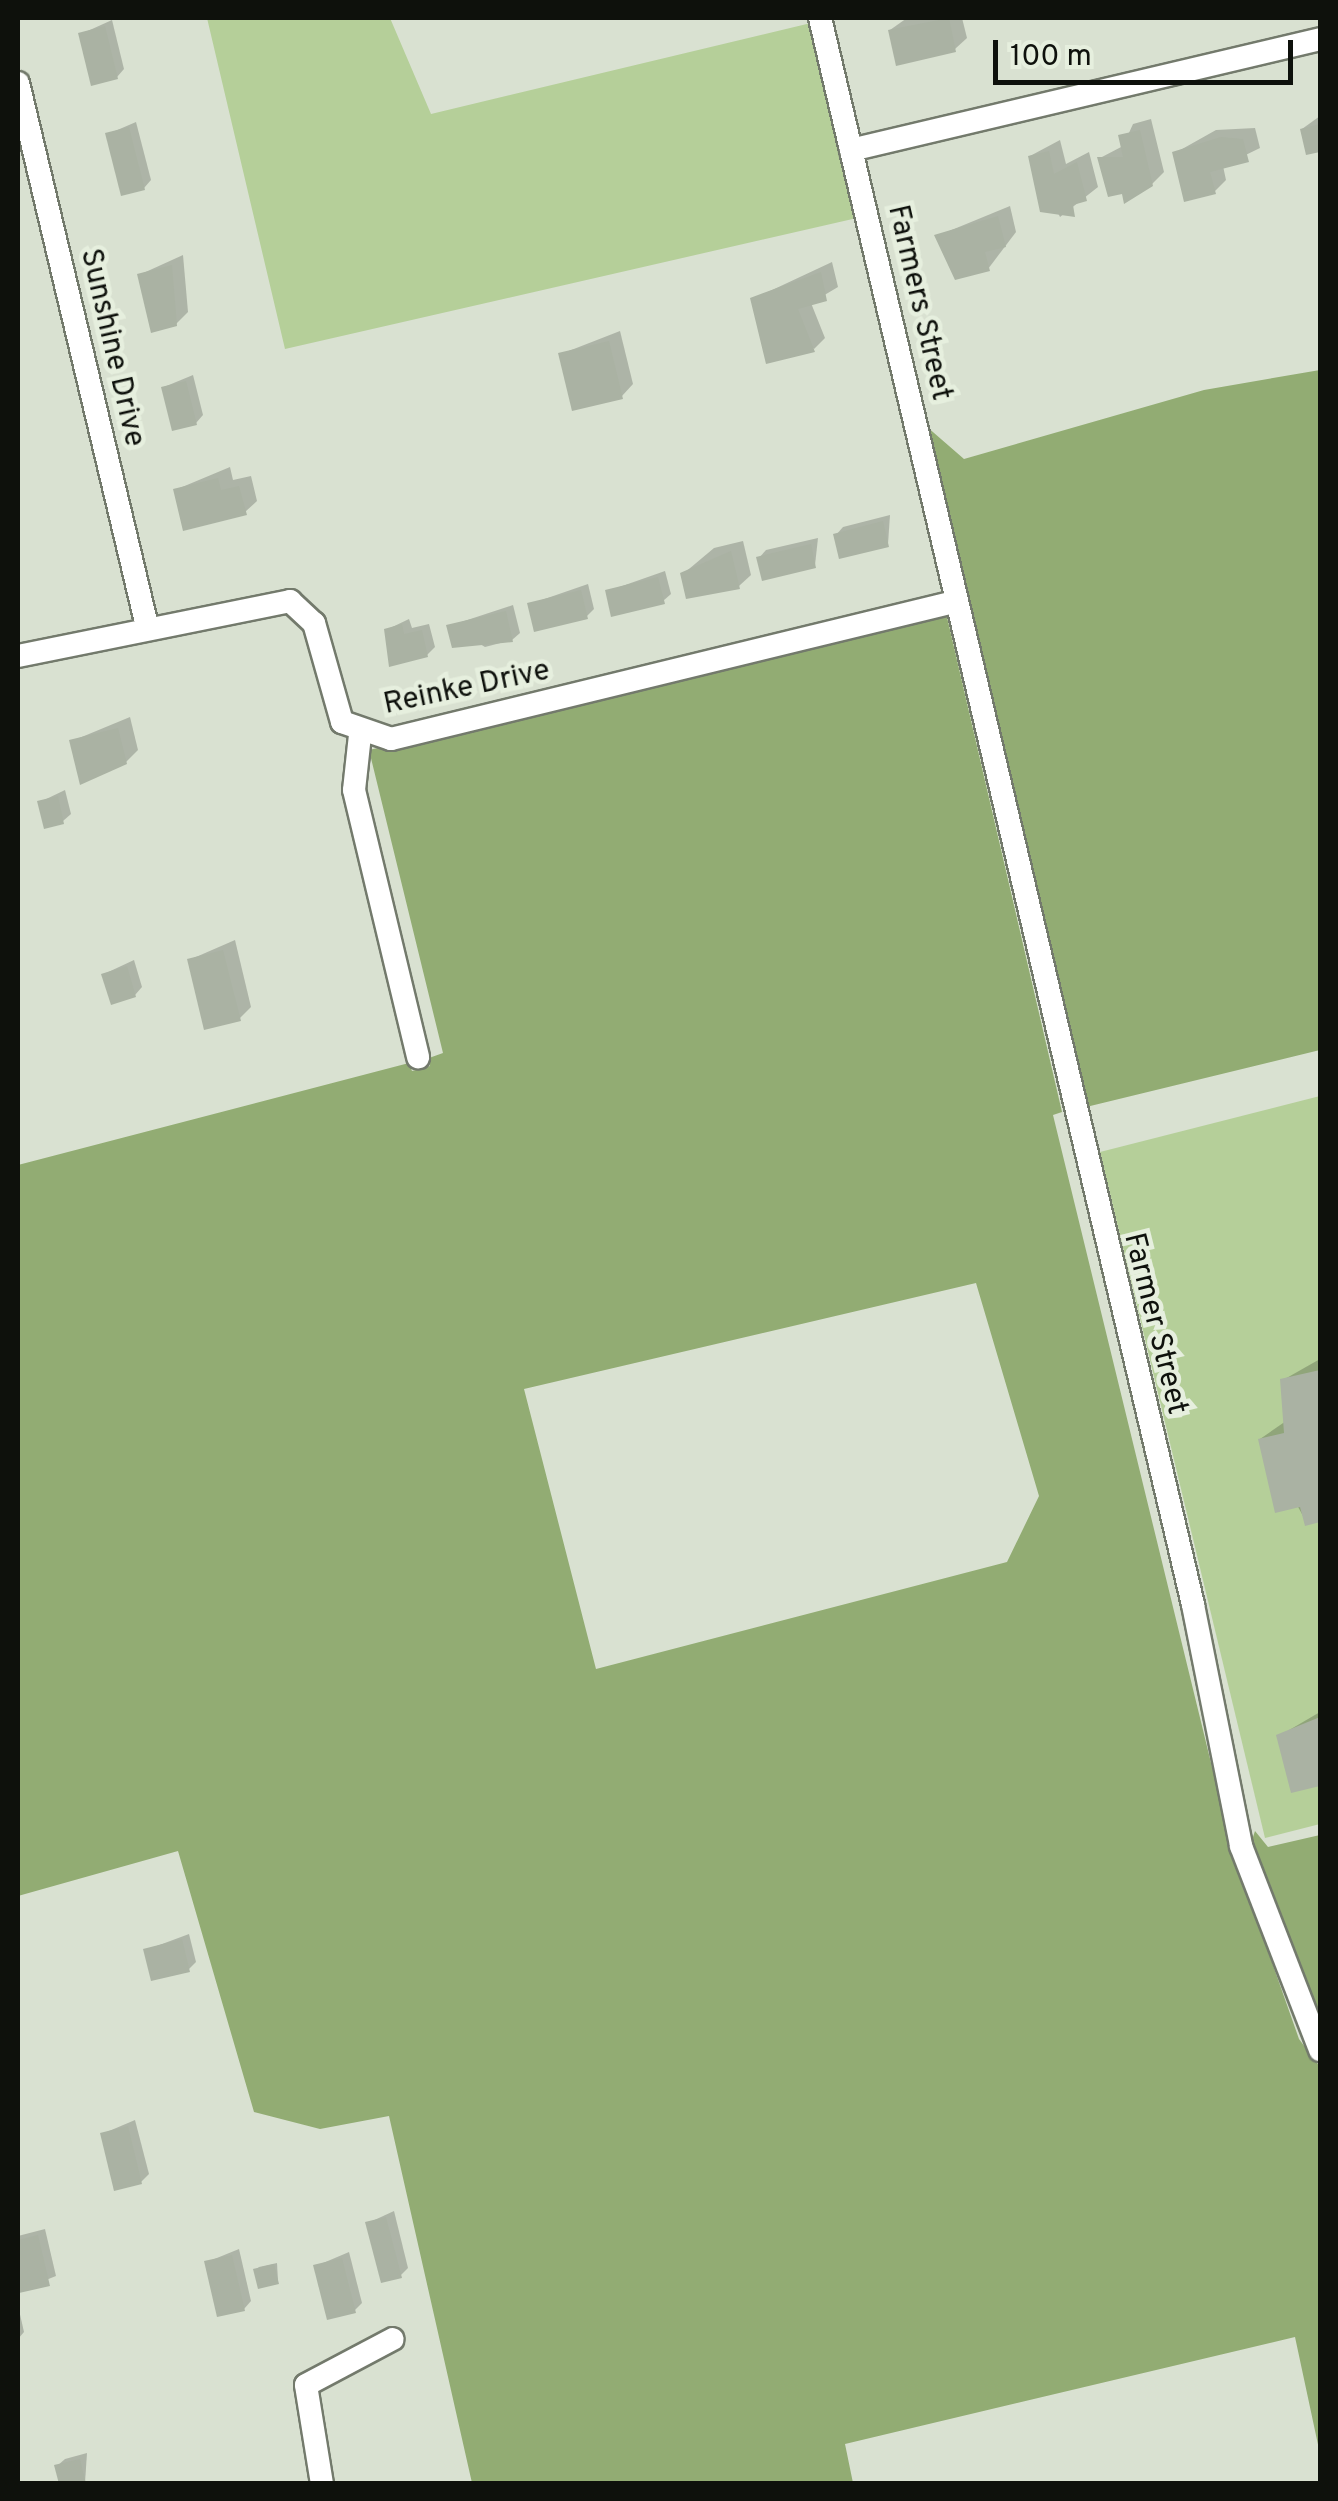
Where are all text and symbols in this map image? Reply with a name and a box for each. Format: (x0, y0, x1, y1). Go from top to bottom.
scale bar (998, 20, 1298, 82)
text: 100 m (1010, 39, 1092, 76)
street label: Farmers Street (878, 202, 958, 404)
street label: Sunshine Drive (71, 245, 151, 451)
street label: Reinke Drive (381, 654, 553, 724)
street label: Farmer Street (1114, 1230, 1194, 1418)

